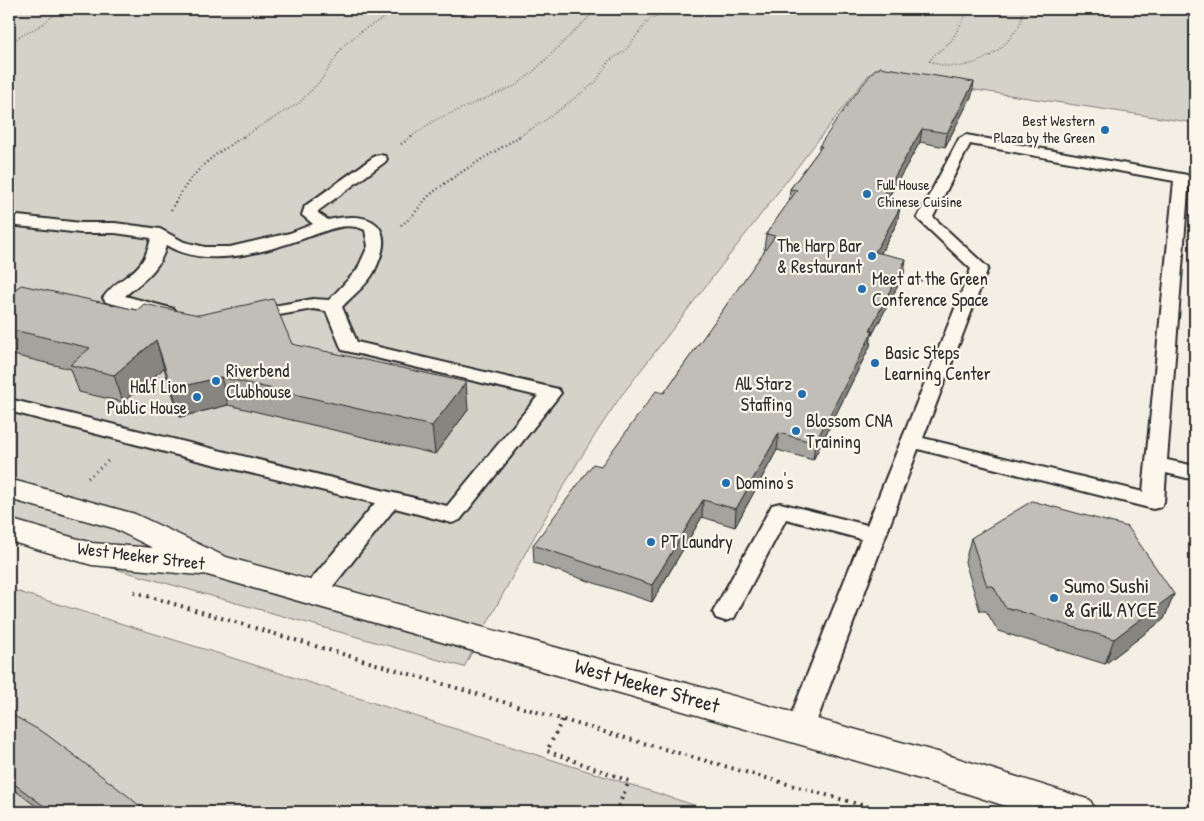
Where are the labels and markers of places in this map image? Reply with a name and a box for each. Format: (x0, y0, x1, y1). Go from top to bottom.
place label: Best Western Plaza by the Green (994, 110, 1095, 148)
marker: Best Western Plaza by the Green (1099, 124, 1111, 136)
place label: Full House Chinese Cuisine (876, 174, 962, 212)
marker: Full House Chinese Cuisine (861, 188, 873, 200)
place label: The Harp Bar & Restaurant (777, 233, 863, 279)
marker: The Harp Bar & Restaurant (866, 250, 878, 262)
place label: Meet at the Green Conference Space (872, 266, 989, 312)
marker: Meet at the Green Conference Space (856, 283, 868, 295)
place label: Basic Steps Learning Center (885, 340, 991, 386)
marker: Basic Steps Learning Center (869, 357, 881, 369)
place label: Riverbend Clubhouse (226, 358, 291, 404)
place label: All Starz Staffing (735, 371, 792, 417)
place label: Half Lion Public House (107, 374, 187, 420)
marker: Riverbend Clubhouse (210, 375, 222, 387)
marker: All Starz Staffing (796, 388, 808, 400)
marker: Half Lion Public House (191, 391, 203, 403)
place label: Blossom CNA Training (806, 408, 893, 454)
marker: Blossom CNA Training (790, 425, 802, 437)
place label: Domino's (736, 470, 793, 495)
marker: Domino's (720, 477, 732, 489)
place label: PT Laundry (661, 529, 733, 554)
marker: PT Laundry (645, 536, 657, 548)
place label: Sumo Sushi & Grill AYCE (1064, 571, 1157, 624)
marker: Sumo Sushi & Grill AYCE (1048, 592, 1060, 604)

